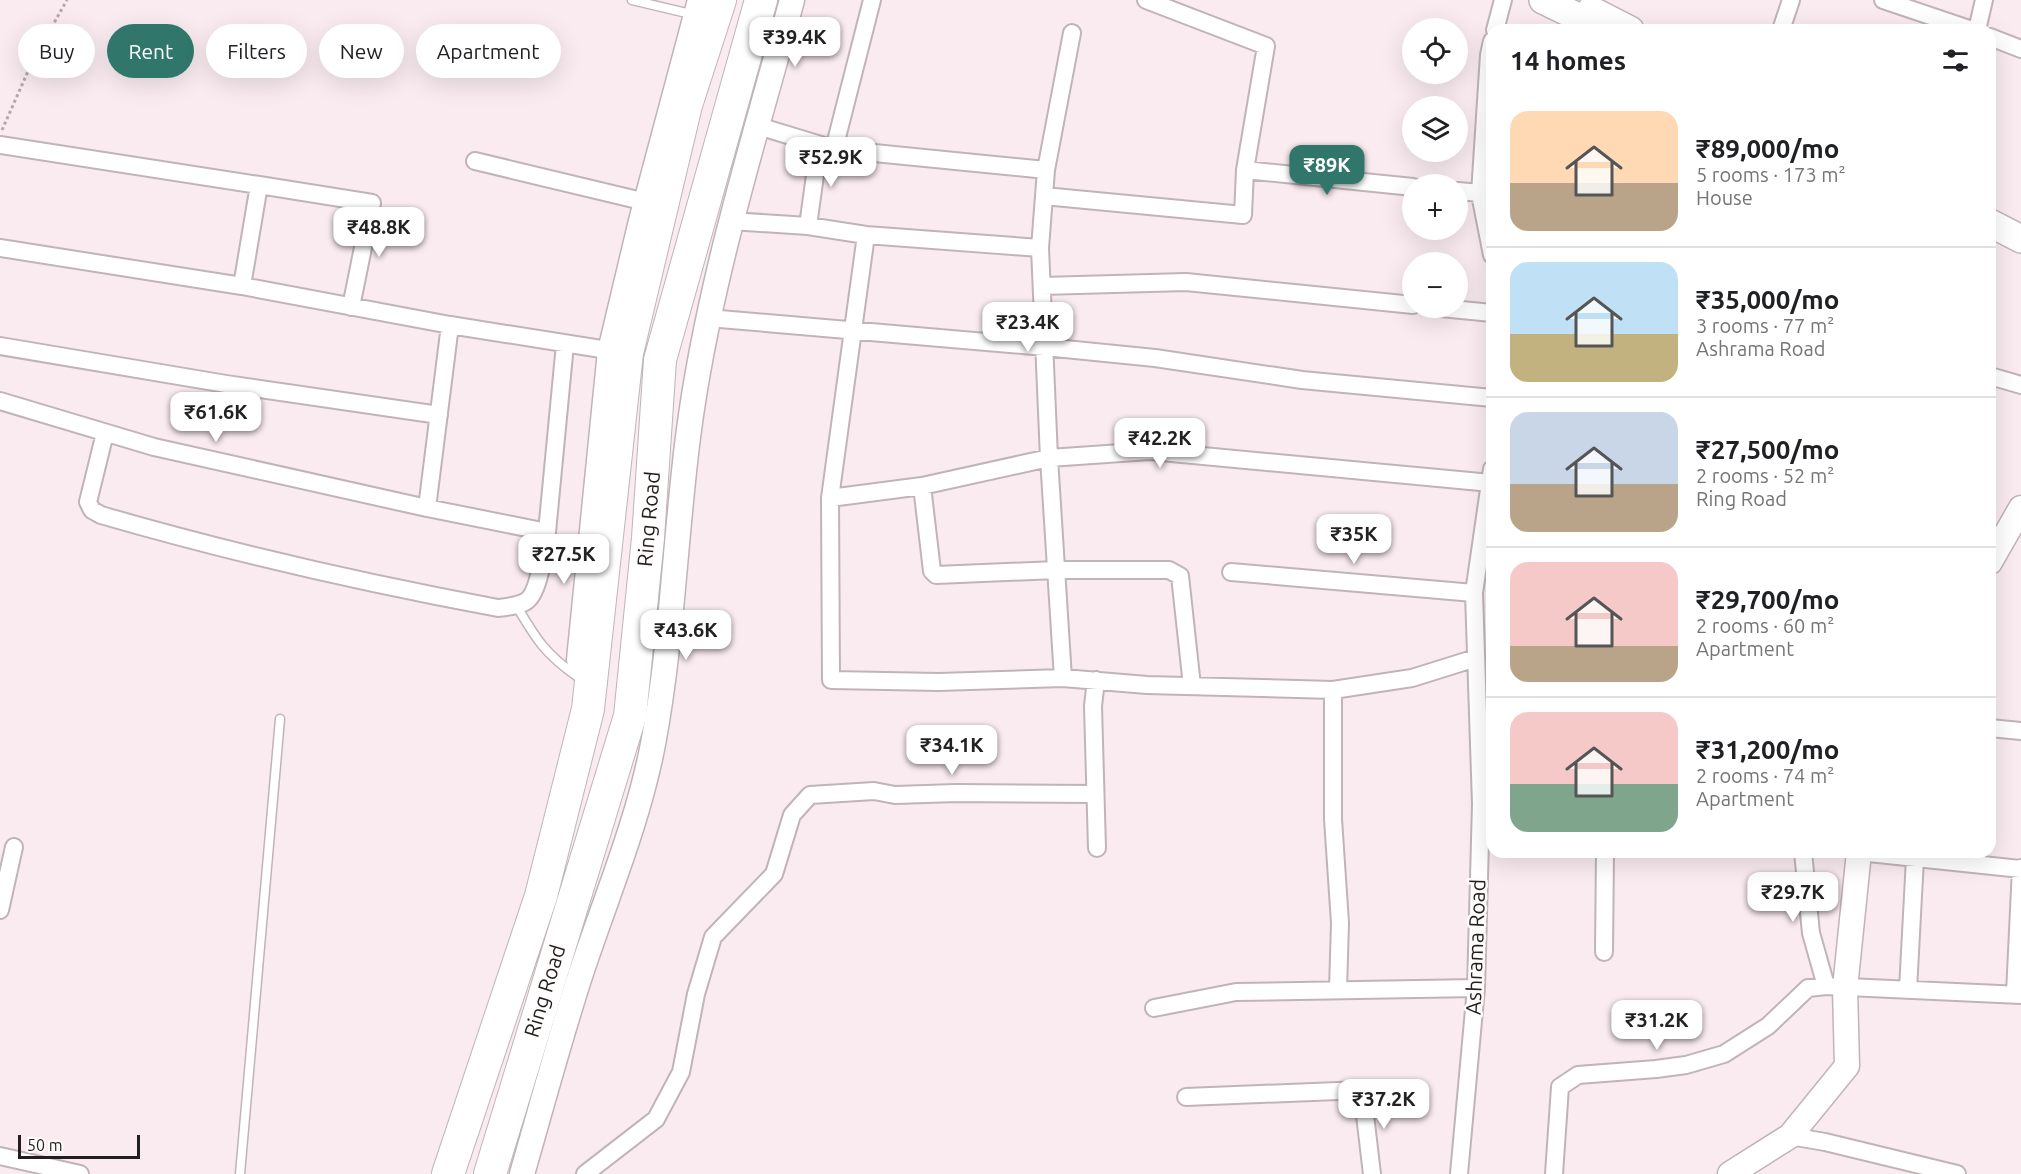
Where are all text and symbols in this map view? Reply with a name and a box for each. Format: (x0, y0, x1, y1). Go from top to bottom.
pin: ₹39.4K (746, 17, 844, 68)
map controls (1402, 18, 1468, 318)
button: locate (1402, 18, 1468, 84)
chip: Buy (18, 24, 95, 78)
chip: Rent (107, 24, 194, 78)
chip: Filters (206, 24, 307, 78)
chip: New (319, 24, 404, 78)
chip: Apartment (416, 24, 561, 78)
text: ₹39.4K (763, 25, 827, 48)
icon: filters (1939, 44, 1972, 77)
text: 14 homes (1510, 46, 1626, 75)
button: layers (1402, 96, 1468, 162)
text: ₹89,000/mo (1696, 134, 1839, 163)
icon: home (1558, 135, 1630, 207)
pin: ₹52.9K (782, 137, 880, 188)
text: ₹52.9K (799, 145, 863, 168)
pin: ₹89K (1291, 145, 1363, 196)
text: ₹89K (1303, 153, 1351, 176)
text: 5 rooms · 173 m² (1696, 163, 1846, 186)
button: + (1402, 174, 1468, 240)
text: House (1696, 186, 1753, 209)
pin: ₹48.8K (330, 207, 428, 258)
text: ₹48.8K (347, 215, 411, 238)
button: − (1402, 252, 1468, 318)
text: ₹35,000/mo (1696, 285, 1839, 314)
icon: home (1558, 286, 1630, 358)
pin: ₹23.4K (979, 302, 1077, 353)
text: ₹23.4K (996, 310, 1060, 333)
text: 3 rooms · 77 m² (1696, 314, 1834, 337)
text: Ashrama Road (1696, 337, 1825, 360)
pin: ₹61.6K (167, 392, 265, 443)
text: ₹61.6K (184, 400, 248, 423)
pin: ₹42.2K (1111, 418, 1209, 469)
text: ₹42.2K (1128, 426, 1192, 449)
text: ₹27,500/mo (1696, 435, 1839, 464)
icon: home (1558, 436, 1630, 508)
text: 2 rooms · 52 m² (1696, 464, 1834, 487)
street label: Ring Road (632, 470, 664, 568)
text: Ring Road (1696, 487, 1787, 510)
pin: ₹35K (1318, 514, 1390, 565)
text: ₹35K (1330, 522, 1378, 545)
pin: ₹27.5K (515, 534, 613, 585)
text: ₹27.5K (532, 542, 596, 565)
text: ₹29,700/mo (1696, 585, 1839, 614)
icon: home (1558, 586, 1630, 658)
pin: ₹43.6K (637, 610, 735, 661)
text: 2 rooms · 60 m² (1696, 614, 1834, 637)
text: ₹43.6K (654, 618, 718, 641)
text: Apartment (1696, 637, 1794, 660)
pin: ₹34.1K (903, 725, 1001, 776)
text: ₹34.1K (920, 733, 984, 756)
text: ₹31,200/mo (1696, 735, 1839, 764)
icon: home (1558, 736, 1630, 808)
text: 2 rooms · 74 m² (1696, 764, 1834, 787)
text: Apartment (1696, 787, 1794, 810)
pin: ₹29.7K (1744, 872, 1842, 923)
street label: Ashrama Road (1461, 879, 1489, 1015)
text: ₹29.7K (1761, 880, 1825, 903)
street label: Ring Road (519, 942, 569, 1040)
pin: ₹31.2K (1608, 1000, 1706, 1051)
text: ₹31.2K (1625, 1008, 1689, 1031)
pin: ₹37.2K (1335, 1079, 1433, 1130)
text: ₹37.2K (1352, 1087, 1416, 1110)
scale bar (18, 1132, 140, 1160)
text: 50 m (27, 1136, 63, 1154)

